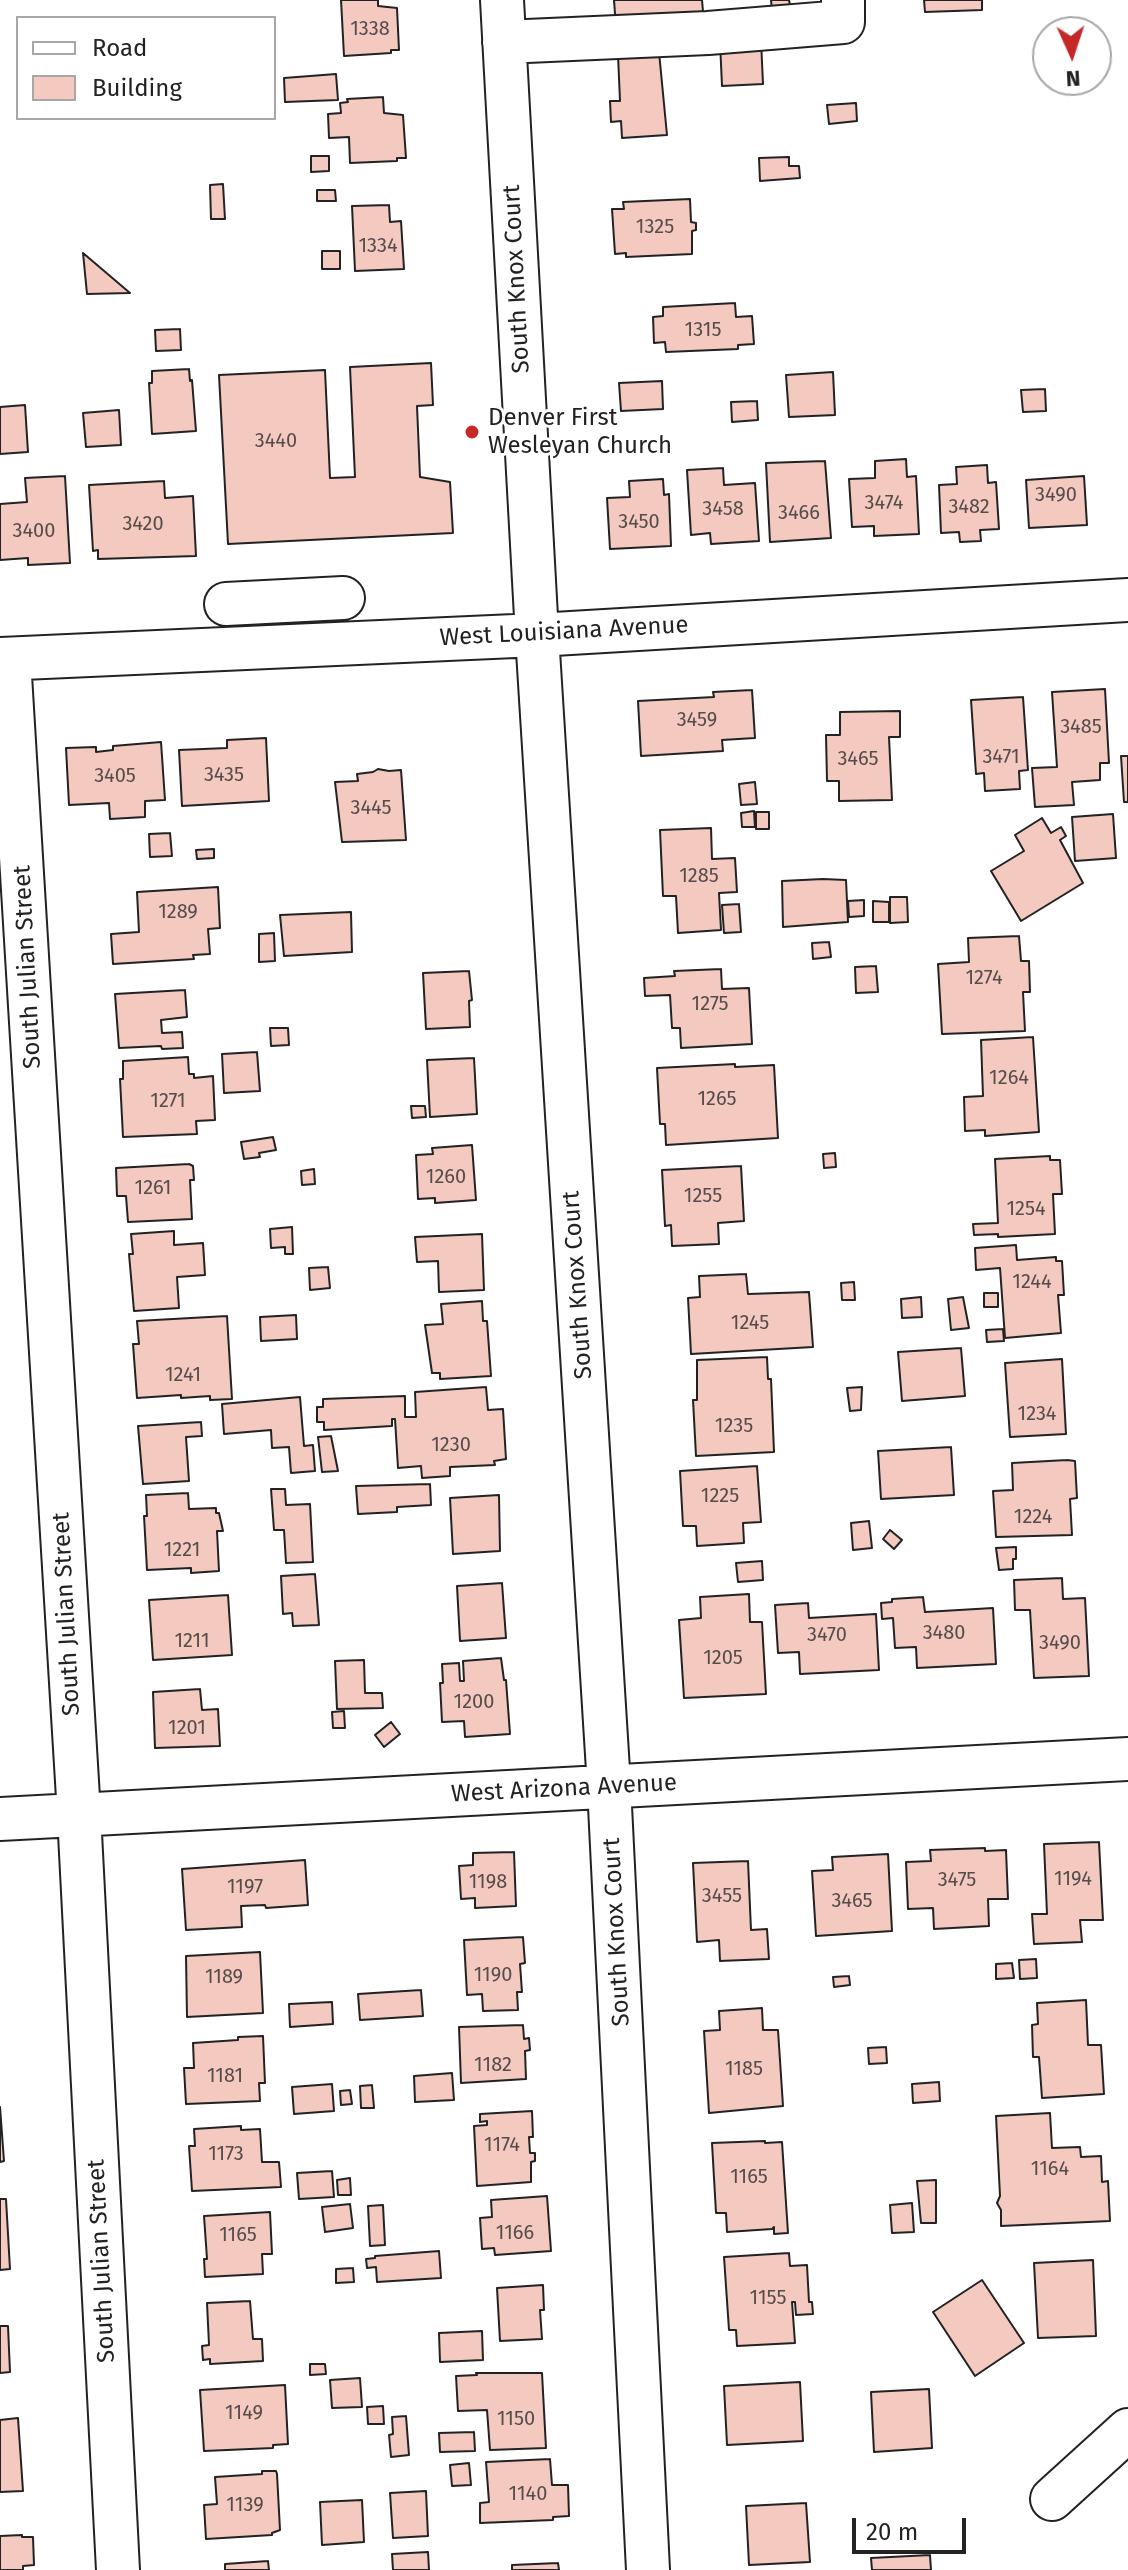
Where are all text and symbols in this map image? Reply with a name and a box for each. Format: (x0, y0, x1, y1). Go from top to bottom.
legend (16, 16, 276, 120)
north arrow (1032, 16, 1112, 96)
house number: 1338 (350, 17, 390, 41)
text: Road (92, 34, 147, 62)
text: N (1065, 65, 1081, 92)
text: Building (92, 74, 182, 102)
street label: South Knox Court (498, 184, 536, 374)
house number: 1325 (636, 215, 674, 239)
house number: 1334 (358, 234, 398, 258)
house number: 1315 (685, 318, 721, 342)
place label: Denver First Wesleyan Church (488, 404, 672, 460)
marker: Denver First Wesleyan Church (463, 423, 481, 441)
house number: 3440 (255, 429, 297, 453)
house number: 3490 (1035, 483, 1077, 507)
house number: 3474 (865, 491, 903, 515)
house number: 3482 (948, 495, 990, 519)
house number: 3458 (702, 497, 744, 521)
house number: 3466 (778, 501, 820, 525)
house number: 3450 (618, 510, 660, 534)
house number: 3420 (122, 512, 164, 536)
house number: 3400 (13, 519, 55, 543)
street label: West Louisiana Avenue (439, 611, 689, 653)
house number: 3459 (677, 708, 717, 732)
house number: 3485 (1060, 715, 1102, 739)
house number: 3471 (982, 745, 1020, 769)
house number: 3465 (837, 747, 879, 771)
house number: 3435 (204, 763, 244, 787)
house number: 3405 (94, 764, 136, 788)
house number: 3445 (351, 796, 391, 820)
street label: South Julian Street (8, 864, 48, 1070)
house number: 1285 (679, 864, 719, 888)
house number: 1289 (158, 900, 198, 924)
house number: 1274 (965, 966, 1003, 990)
house number: 1275 (692, 992, 728, 1016)
house number: 1264 (989, 1066, 1029, 1090)
house number: 1265 (697, 1087, 737, 1111)
house number: 1271 (150, 1089, 186, 1113)
house number: 1260 (426, 1165, 466, 1189)
house number: 1261 (135, 1176, 171, 1200)
house number: 1255 (684, 1184, 722, 1208)
street label: South Knox Court (557, 1190, 599, 1380)
house number: 1254 (1006, 1197, 1046, 1221)
house number: 1244 (1012, 1270, 1052, 1294)
house number: 1245 (731, 1311, 769, 1335)
house number: 1241 (165, 1363, 201, 1387)
house number: 1234 (1018, 1402, 1056, 1426)
house number: 1235 (715, 1414, 753, 1438)
house number: 1230 (431, 1433, 471, 1457)
house number: 1225 (701, 1484, 739, 1508)
house number: 1224 (1014, 1505, 1052, 1529)
street label: South Julian Street (47, 1511, 87, 1717)
house number: 1221 (164, 1538, 200, 1562)
house number: 3480 (923, 1621, 965, 1645)
house number: 3470 (807, 1623, 847, 1647)
house number: 1211 (174, 1629, 210, 1653)
house number: 3490 (1039, 1631, 1081, 1655)
house number: 1205 (703, 1646, 743, 1670)
house number: 1200 (454, 1690, 494, 1714)
house number: 1201 (168, 1716, 206, 1740)
street label: West Arizona Avenue (450, 1769, 678, 1809)
street label: South Knox Court (598, 1837, 636, 2027)
house number: 1194 (1054, 1867, 1092, 1891)
house number: 3475 (938, 1868, 976, 1892)
house number: 1198 (469, 1870, 507, 1894)
house number: 1197 (227, 1875, 263, 1899)
house number: 3455 (702, 1884, 742, 1908)
house number: 3465 (831, 1889, 873, 1913)
house number: 1190 (474, 1963, 512, 1987)
house number: 1189 (205, 1965, 243, 1989)
house number: 1182 (474, 2053, 512, 2077)
house number: 1185 (725, 2057, 763, 2081)
house number: 1181 (207, 2064, 243, 2088)
house number: 1174 (484, 2133, 520, 2157)
house number: 1173 (208, 2142, 244, 2166)
house number: 1164 (1031, 2157, 1069, 2181)
street label: South Julian Street (82, 2158, 122, 2364)
house number: 1165 (730, 2165, 768, 2189)
house number: 1166 (496, 2221, 534, 2245)
house number: 1165 (219, 2223, 257, 2247)
house number: 1155 (750, 2286, 786, 2310)
house number: 1149 (225, 2401, 263, 2425)
house number: 1150 (497, 2407, 535, 2431)
house number: 1140 (509, 2482, 547, 2506)
house number: 1139 (226, 2493, 264, 2517)
scale bar (856, 2502, 970, 2552)
text: 20 m (866, 2518, 918, 2546)

